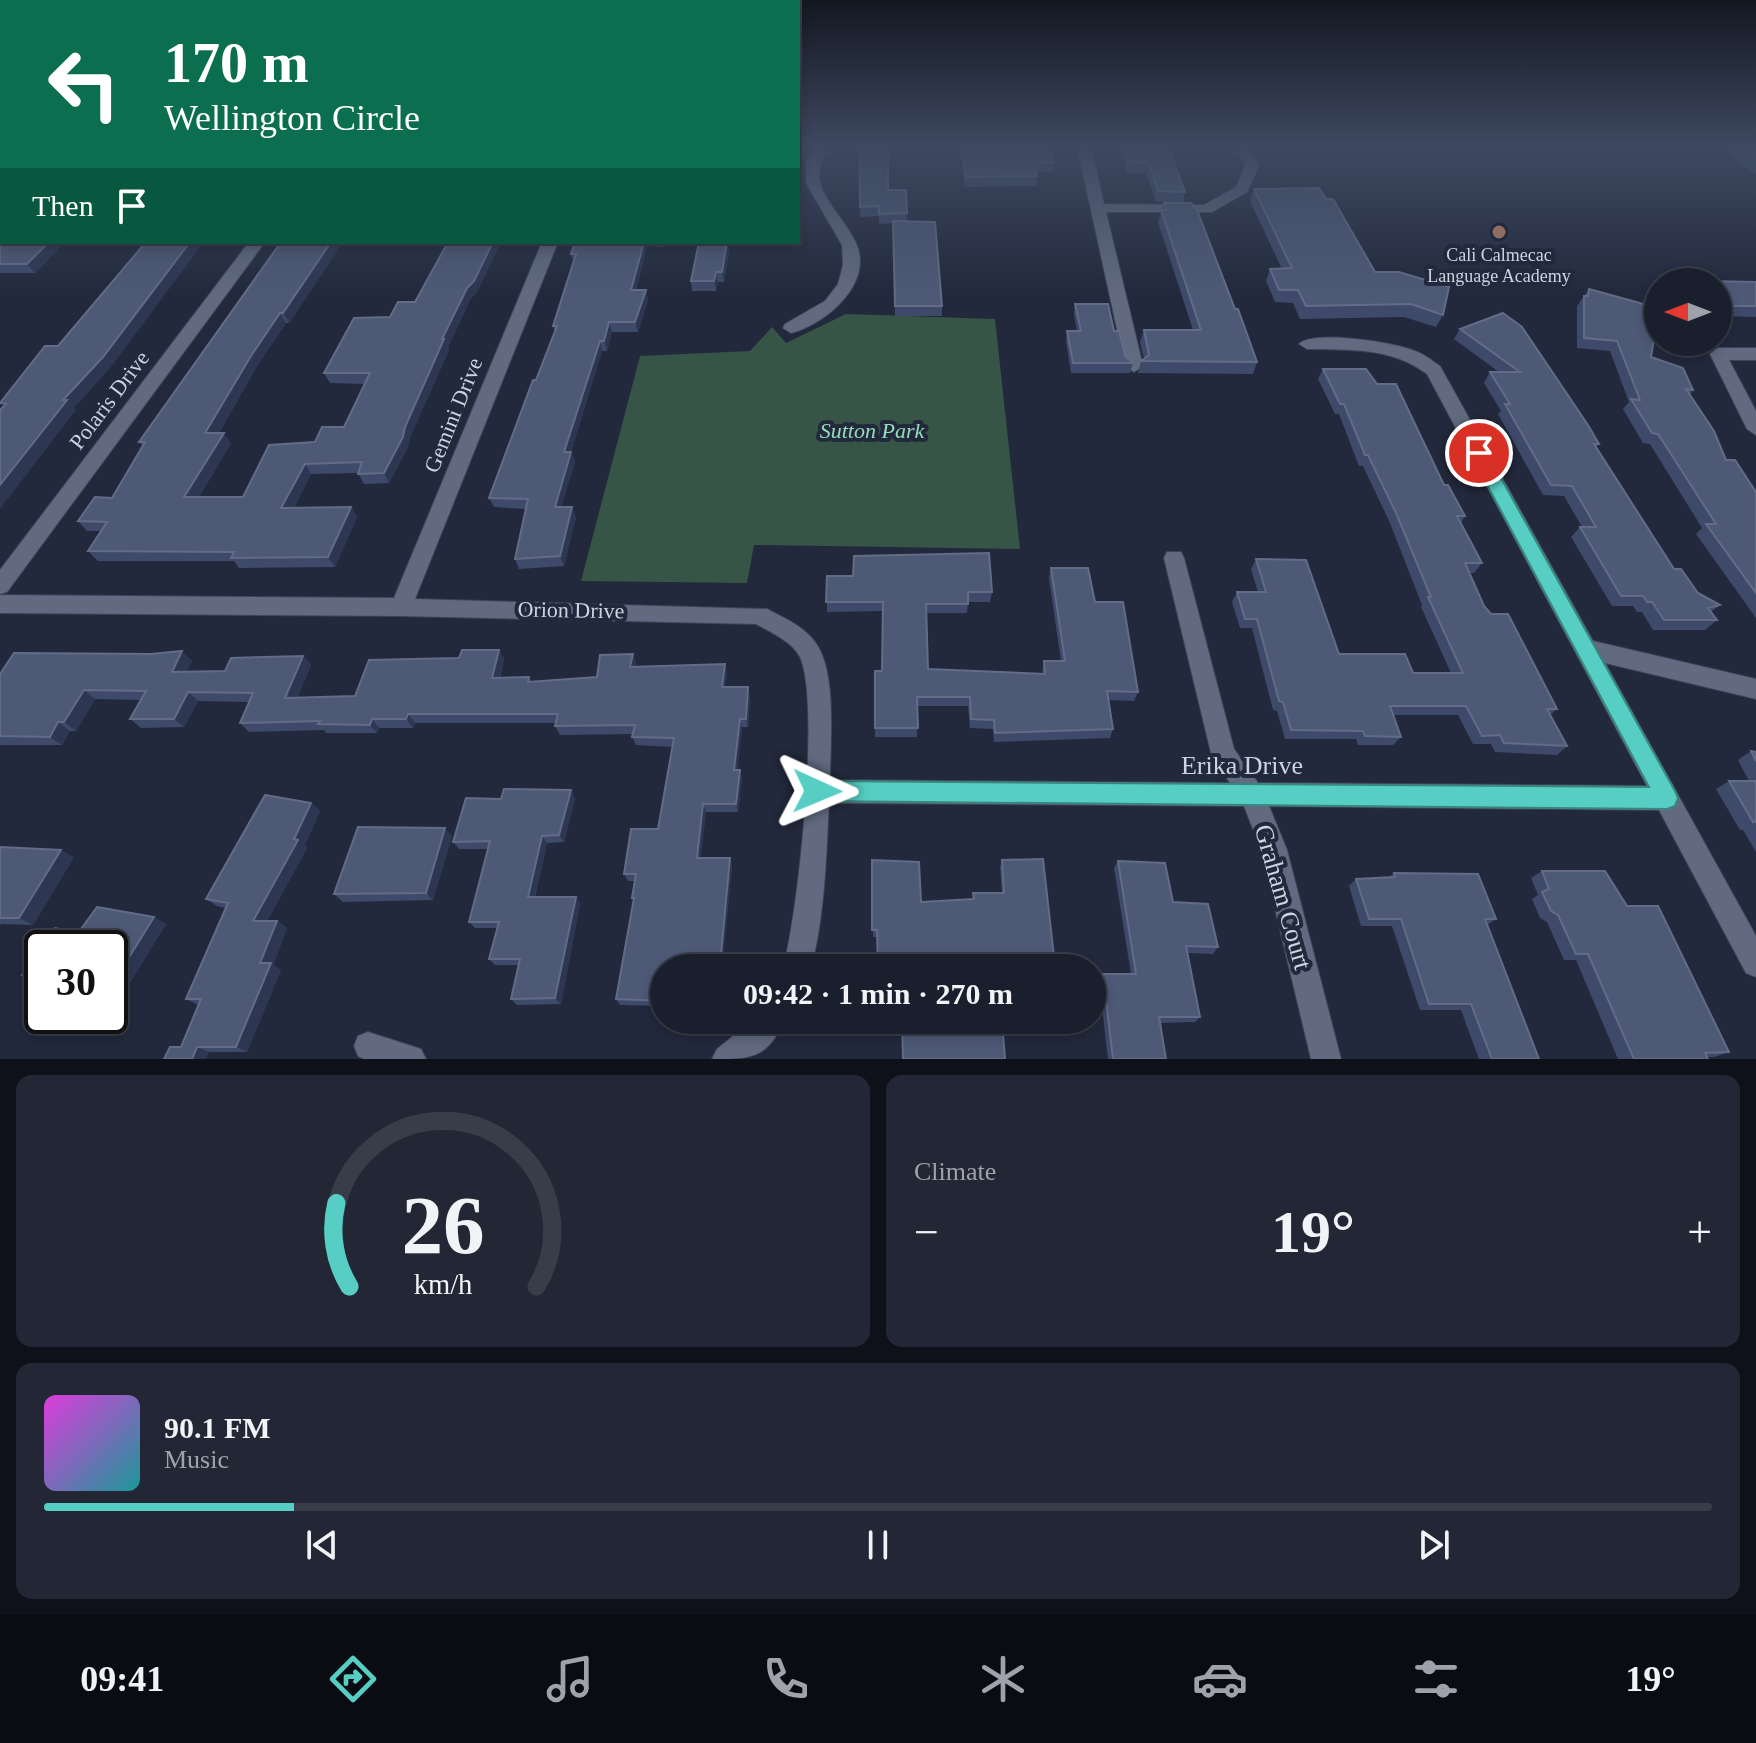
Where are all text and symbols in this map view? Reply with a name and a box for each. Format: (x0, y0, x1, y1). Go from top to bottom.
icon: left (32, 32, 136, 136)
text: 170 m (164, 32, 309, 94)
text: Wellington Circle (164, 98, 420, 138)
icon: arrive (110, 184, 154, 228)
text: Then (32, 189, 94, 222)
marker: Cali Calmecac Language Academy (1490, 223, 1508, 241)
place label: Cali Calmecac Language Academy (1427, 245, 1571, 286)
north arrow (1644, 268, 1732, 356)
map controls (1644, 268, 1732, 356)
street label: Polaris Drive (64, 346, 154, 454)
street label: Gemini Drive (419, 354, 487, 476)
park label: Sutton Park (820, 418, 925, 443)
pin (1445, 419, 1513, 487)
icon: arrive (1457, 431, 1501, 475)
street label: Orion Drive (517, 597, 625, 623)
position arrow (775, 749, 859, 833)
street label: Erika Drive (1181, 751, 1303, 780)
street label: Graham Court (1248, 821, 1318, 974)
speed limit sign: 30 (24, 930, 128, 1034)
text: 09:42 · 1 min · 270 m (743, 977, 1013, 1010)
text: Climate (914, 1157, 996, 1186)
text: 26 (401, 1179, 485, 1271)
text: 19° (1271, 1199, 1355, 1265)
text: − (914, 1208, 939, 1257)
text: + (1687, 1208, 1712, 1257)
text: km/h (414, 1269, 472, 1300)
text: 90.1 FM (164, 1411, 271, 1444)
text: Music (164, 1445, 229, 1474)
icon: previous (300, 1523, 344, 1567)
icon: pause (856, 1523, 900, 1567)
icon: next (1412, 1523, 1456, 1567)
icon: directions (325, 1651, 381, 1707)
icon: music (542, 1651, 598, 1707)
icon: phone (758, 1651, 814, 1707)
icon: climate (975, 1651, 1031, 1707)
icon: car (1192, 1651, 1248, 1707)
icon: filters (1408, 1651, 1464, 1707)
text: 09:41 (80, 1659, 164, 1699)
text: 19° (1625, 1659, 1676, 1699)

